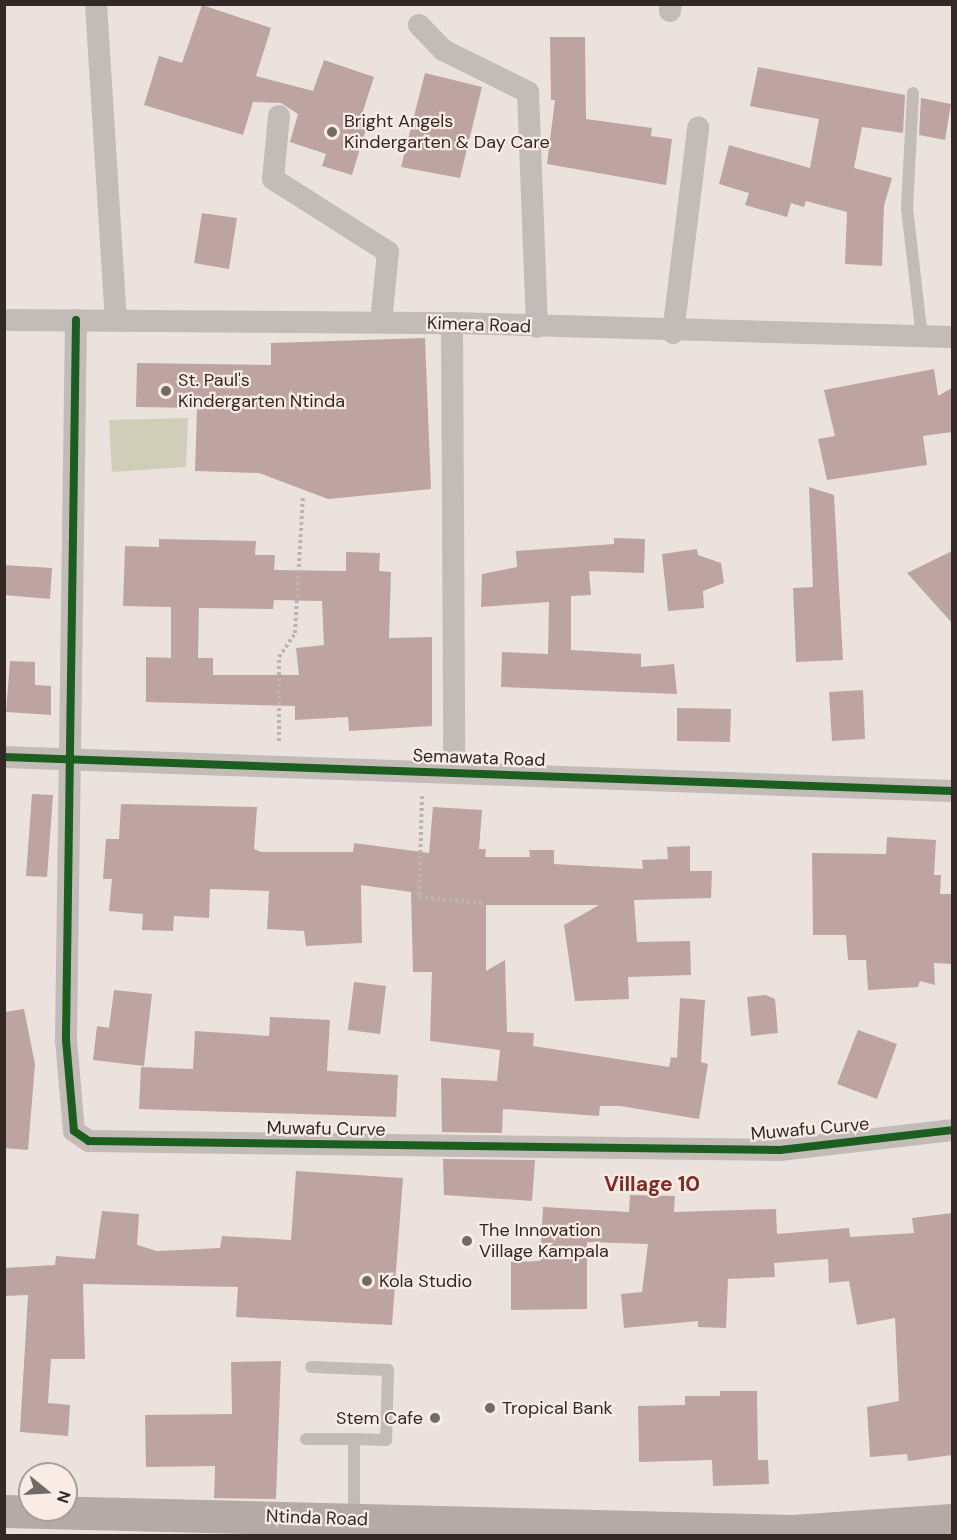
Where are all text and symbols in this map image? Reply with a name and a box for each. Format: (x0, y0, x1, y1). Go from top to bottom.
place label: Bright Angels Kindergarten & Day Care (344, 111, 550, 154)
marker: Bright Angels Kindergarten & Day Care (325, 125, 339, 139)
street label: Kimera Road (427, 312, 531, 338)
place label: St. Paul's Kindergarten Ntinda (178, 370, 345, 412)
marker: St. Paul's Kindergarten Ntinda (159, 384, 173, 398)
street label: Semawata Road (412, 745, 546, 771)
street label: Muwafu Curve (750, 1113, 870, 1145)
street label: Muwafu Curve (266, 1117, 386, 1141)
district label: Village 10 (604, 1171, 700, 1197)
place label: The Innovation Village Kampala (479, 1220, 609, 1262)
marker: The Innovation Village Kampala (460, 1234, 474, 1248)
place label: Kola Studio (379, 1270, 472, 1292)
marker: Kola Studio (360, 1274, 374, 1288)
place label: Tropical Bank (502, 1397, 613, 1419)
marker: Tropical Bank (483, 1401, 497, 1415)
place label: Stem Cafe (336, 1407, 423, 1429)
marker: Stem Cafe (428, 1411, 442, 1425)
north arrow (18, 1462, 78, 1522)
text: N (52, 1488, 75, 1506)
street label: Ntinda Road (266, 1505, 368, 1531)

